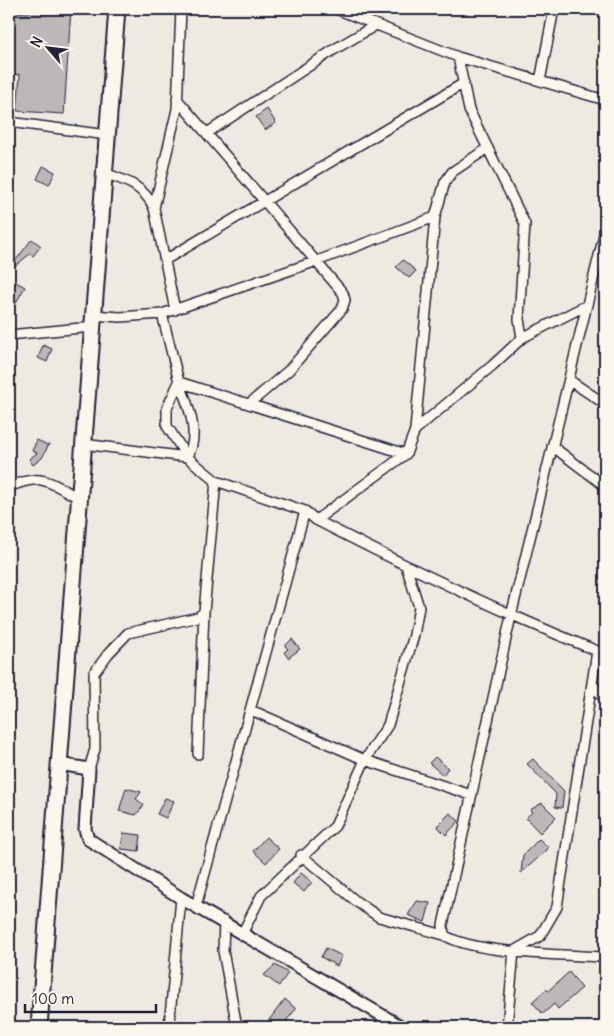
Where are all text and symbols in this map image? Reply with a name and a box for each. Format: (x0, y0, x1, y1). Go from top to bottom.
north arrow (22, 22, 72, 72)
text: N (26, 33, 47, 50)
scale bar (25, 981, 156, 1013)
text: 100 m (32, 989, 74, 1008)

